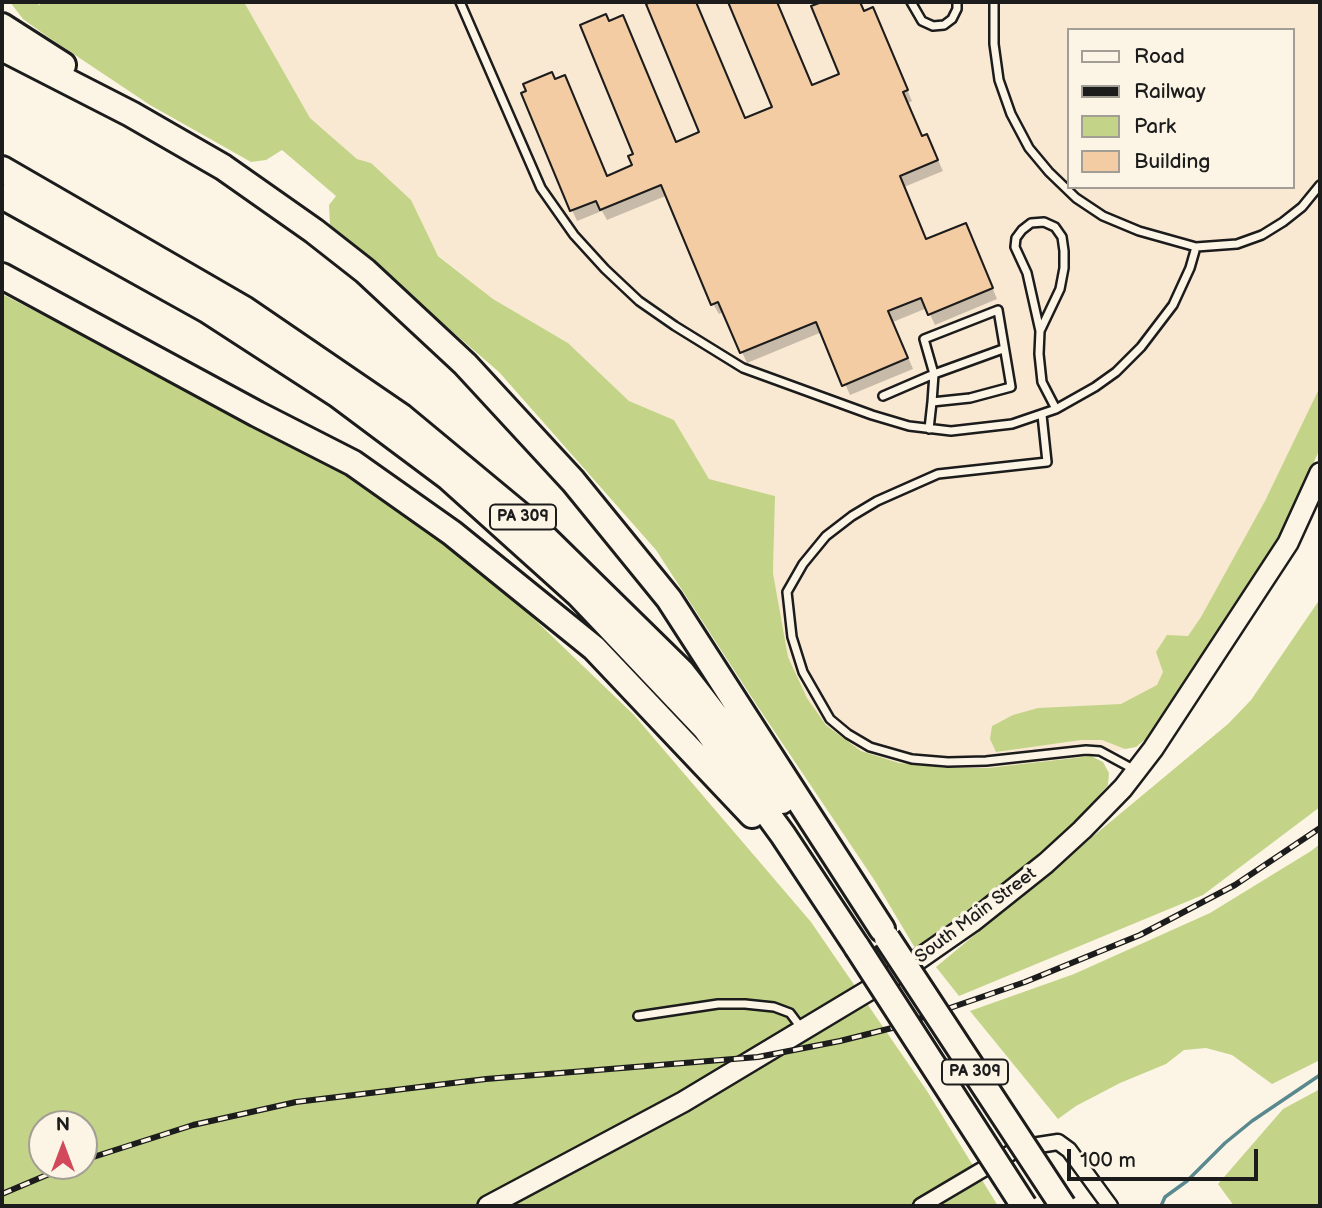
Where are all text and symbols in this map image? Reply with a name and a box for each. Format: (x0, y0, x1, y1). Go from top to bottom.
legend (1066, 28, 1294, 189)
text: Road (1134, 44, 1185, 69)
text: Railway (1134, 79, 1206, 104)
text: Park (1134, 114, 1176, 139)
text: Building (1134, 149, 1210, 174)
road number: PA 309 (490, 504, 556, 530)
street label: South Main Street (911, 864, 1041, 968)
road number: PA 309 (942, 1060, 1008, 1084)
north arrow (28, 1110, 98, 1180)
text: N (56, 1114, 70, 1137)
scale bar (1070, 1134, 1261, 1178)
text: 100 m (1080, 1148, 1136, 1173)

